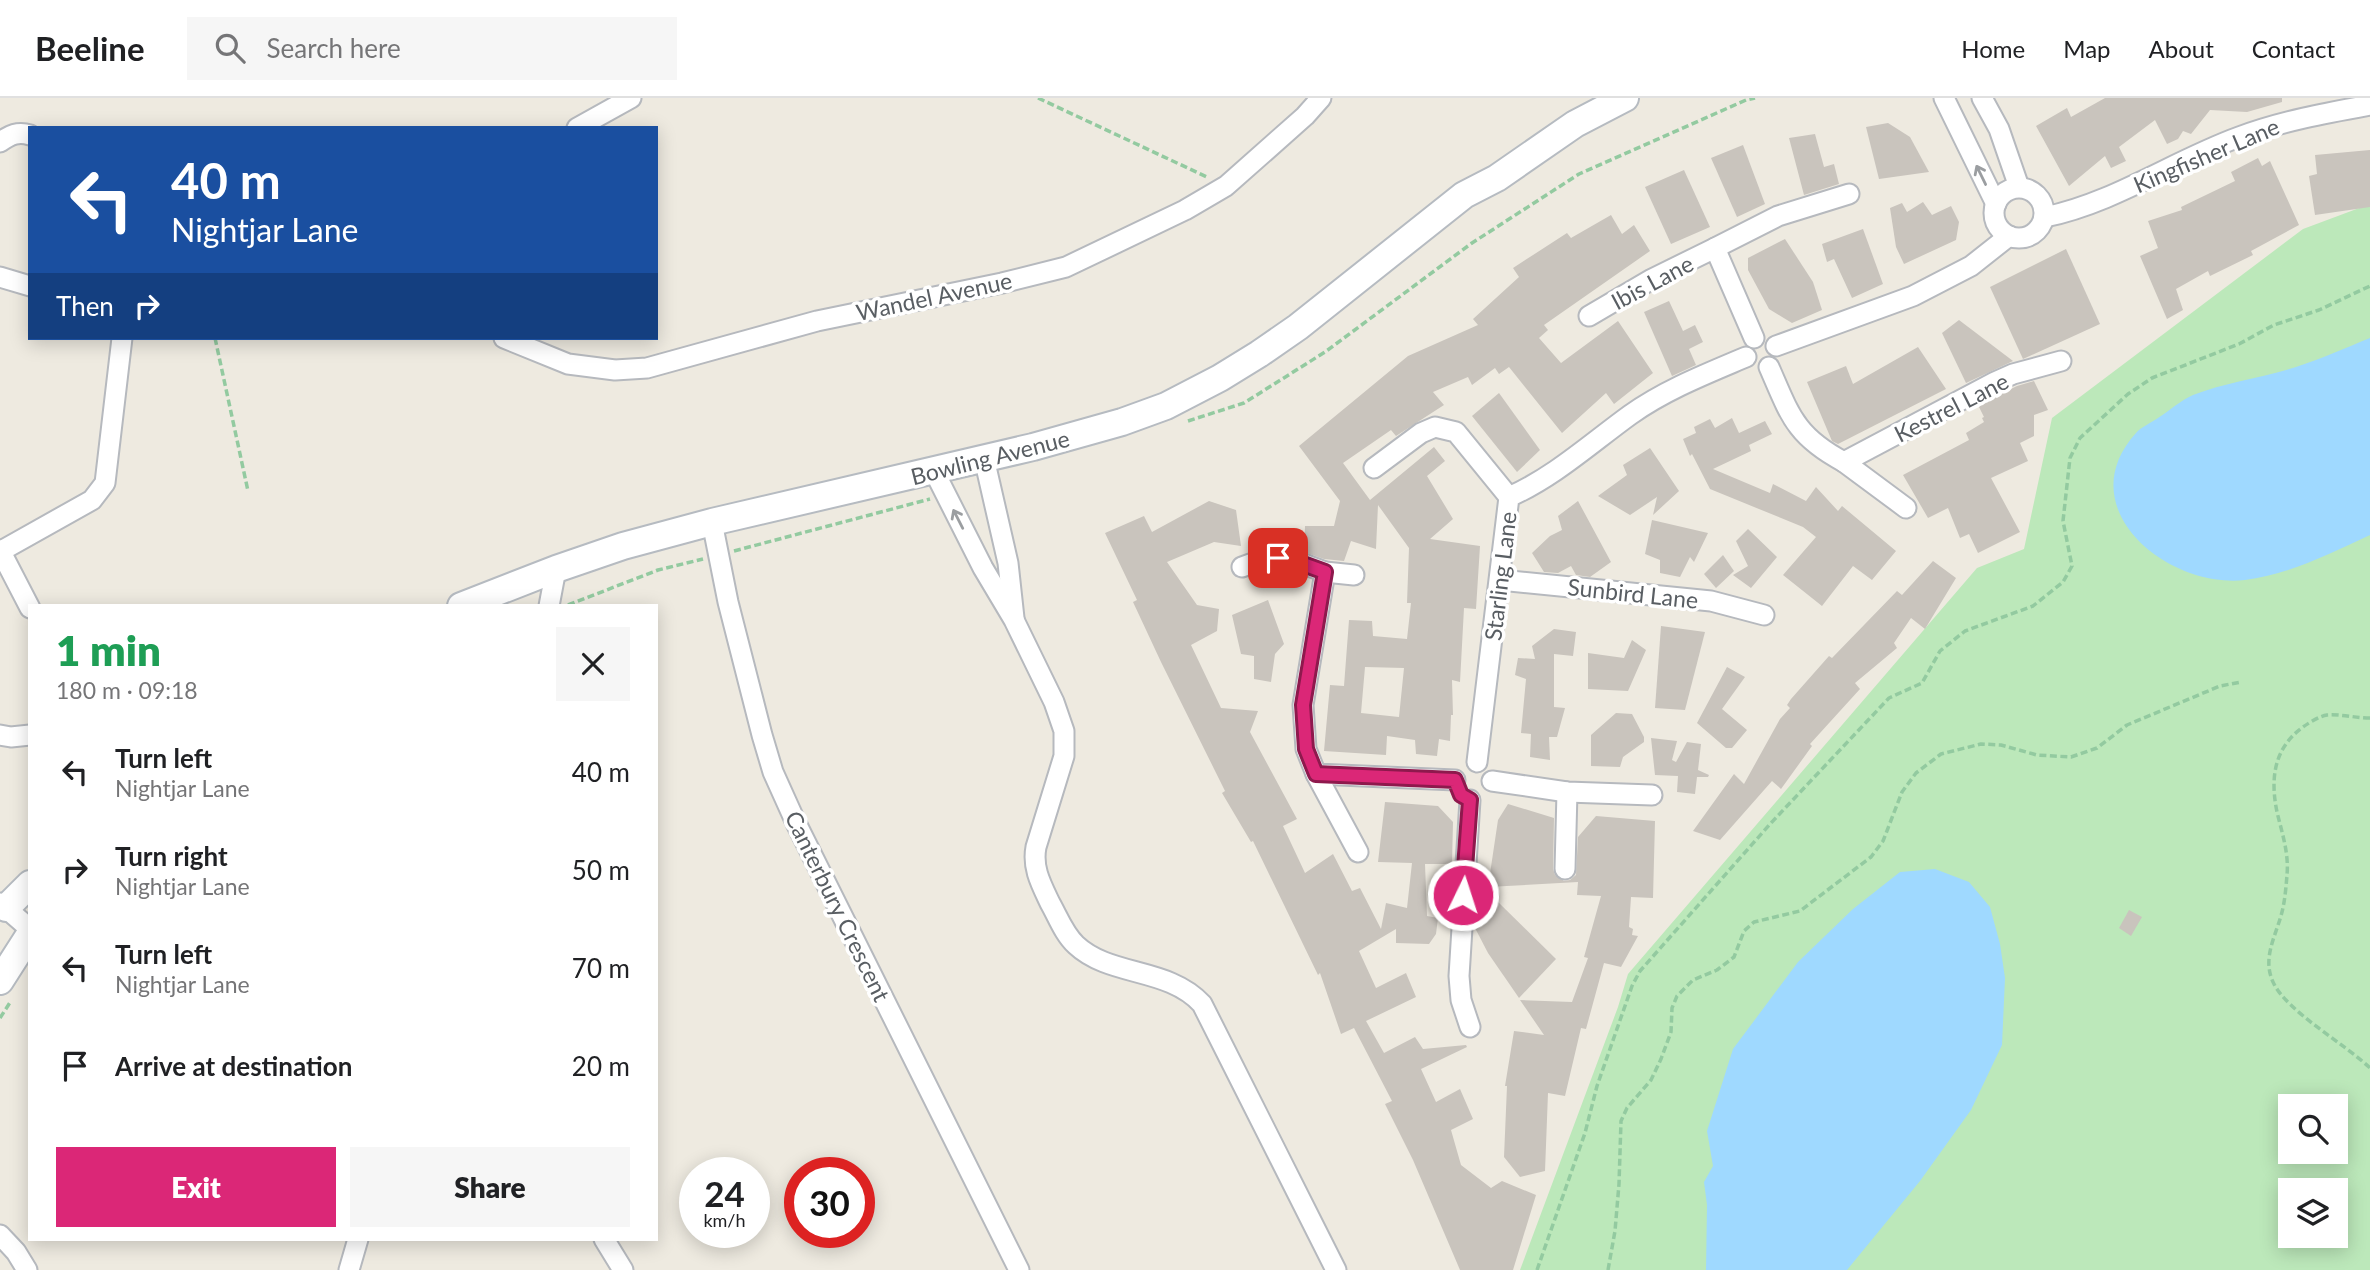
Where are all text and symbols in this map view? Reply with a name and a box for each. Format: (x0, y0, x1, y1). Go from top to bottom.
search box (187, 17, 677, 80)
text: Beeline (35, 28, 145, 68)
icon: search (211, 29, 249, 67)
text: Search here (267, 32, 401, 64)
text: Home (1961, 34, 2025, 63)
text: Map (2063, 34, 2111, 63)
text: About (2149, 34, 2214, 63)
text: Contact (2252, 34, 2335, 63)
street label: Kingfisher Lane (2129, 112, 2283, 198)
text: 40 m (171, 151, 281, 209)
icon: left (56, 154, 147, 245)
one-way arrow (1974, 165, 1988, 186)
text: Nightjar Lane (171, 210, 358, 249)
street label: Ibis Lane (1606, 249, 1698, 315)
street label: Wandel Avenue (854, 266, 1014, 326)
icon: right (128, 287, 166, 325)
text: Then (56, 290, 114, 322)
street label: Kestrel Lane (1889, 366, 2013, 448)
street label: Bowling Avenue (908, 424, 1072, 490)
one-way arrow (951, 510, 965, 530)
street label: Starling Lane (1478, 510, 1522, 642)
pin (1248, 528, 1308, 588)
icon: arrive (1259, 539, 1297, 577)
street label: Sunbird Lane (1566, 572, 1700, 614)
text: 1 min (56, 625, 161, 675)
button: close (556, 627, 630, 701)
text: 180 m · 09:18 (56, 676, 198, 704)
text: Turn left (115, 742, 212, 774)
icon: left (56, 753, 94, 791)
text: 40 m (572, 756, 630, 788)
text: Nightjar Lane (115, 774, 250, 802)
street label: Canterbury Crescent (780, 806, 897, 1007)
text: Turn right (115, 840, 228, 872)
icon: right (56, 851, 94, 889)
text: 50 m (572, 854, 630, 886)
position arrow (1426, 858, 1500, 932)
text: Nightjar Lane (115, 872, 250, 900)
text: Turn left (115, 938, 212, 970)
icon: left (56, 949, 94, 987)
text: 70 m (572, 952, 630, 984)
text: Nightjar Lane (115, 970, 250, 998)
icon: arrive (56, 1047, 94, 1085)
text: Arrive at destination (115, 1050, 352, 1082)
text: 20 m (572, 1050, 630, 1082)
map controls (2278, 1094, 2348, 1248)
button: search (2278, 1094, 2348, 1164)
button: Exit (56, 1147, 336, 1227)
button: Share (350, 1147, 630, 1227)
speed limit sign: 30 (784, 1157, 875, 1248)
text: 24 (704, 1172, 745, 1214)
button: layers (2278, 1178, 2348, 1248)
text: km/h (703, 1209, 746, 1231)

